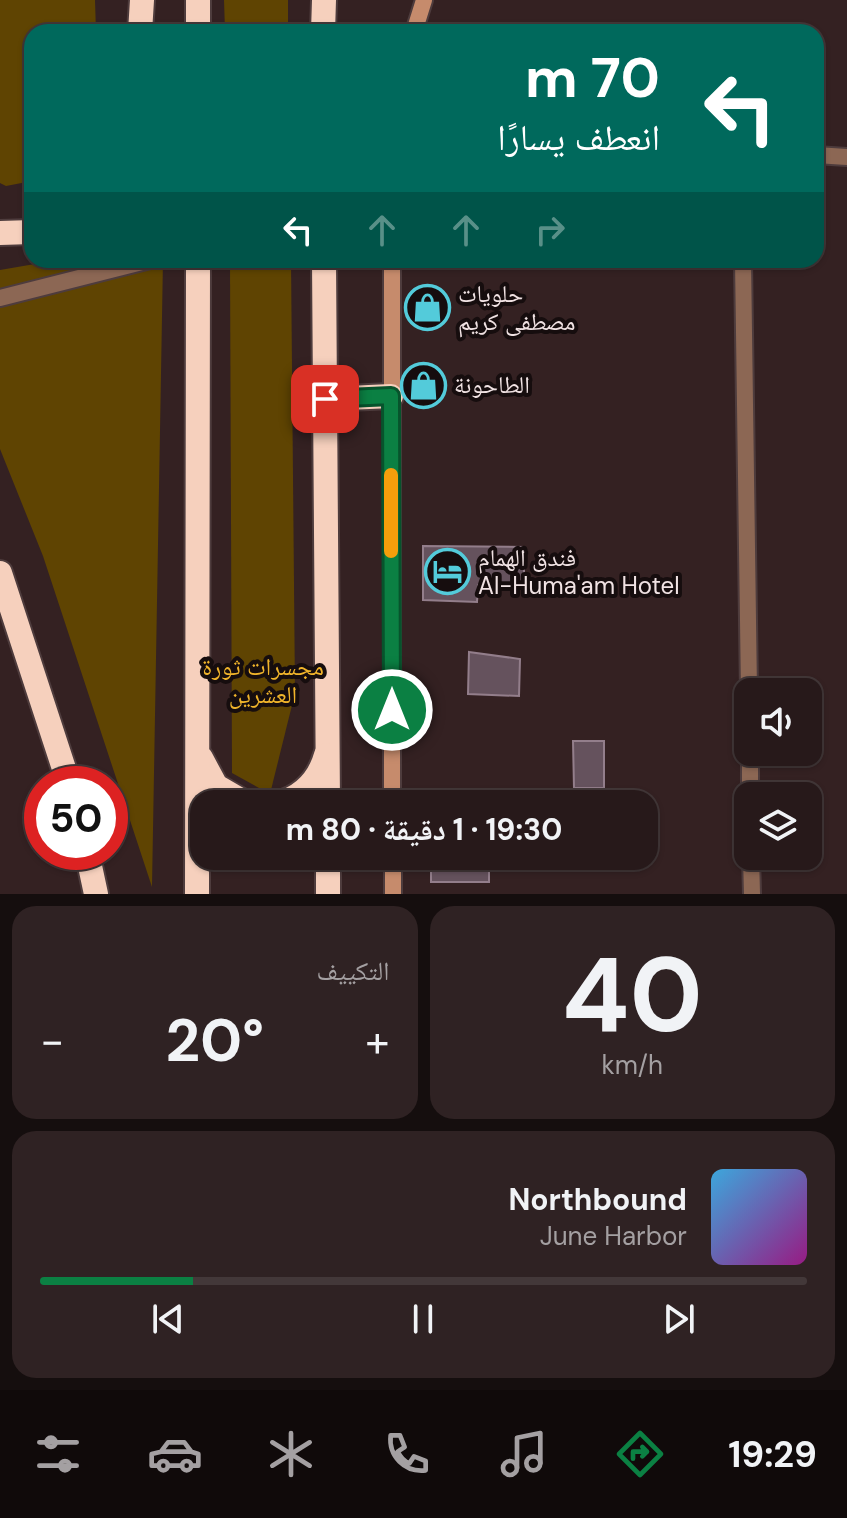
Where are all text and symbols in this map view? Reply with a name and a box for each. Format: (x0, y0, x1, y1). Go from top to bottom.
text: 70 m (525, 41, 660, 114)
icon: left (688, 56, 792, 160)
text: انعطف يسارًا (497, 114, 660, 161)
icon: left (276, 208, 320, 252)
icon: ahead (360, 208, 404, 252)
icon: ahead (444, 208, 488, 252)
icon: right (528, 208, 572, 252)
place label: حلويات مصطفى كريم (458, 278, 575, 338)
shop icon: حلويات مصطفى كريم (403, 284, 451, 332)
shop icon: الطاحونة (399, 361, 447, 409)
pin (291, 365, 359, 433)
place label: الطاحونة (454, 369, 530, 400)
icon: arrive (303, 377, 347, 421)
place label: فندق الهمام Al-Huma'am Hotel (478, 542, 680, 601)
hotel icon: فندق الهمام Al-Huma'am Hotel (423, 548, 471, 596)
park label: مجسرات ثورة العشرين (202, 651, 324, 710)
position arrow (350, 668, 434, 752)
map controls (734, 678, 822, 870)
button: sound (734, 678, 822, 766)
speed limit sign: 50 (24, 766, 128, 870)
button: layers (734, 782, 822, 870)
text: 19:30 · 1 دقيقة · 80 m (286, 810, 562, 849)
text: 40 (562, 928, 703, 1063)
text: التكييف (317, 954, 390, 988)
text: 20° (166, 1001, 264, 1080)
text: − (40, 1012, 64, 1070)
text: + (365, 1012, 390, 1070)
text: km/h (602, 1048, 663, 1082)
text: Northbound (508, 1180, 687, 1219)
text: June Harbor (540, 1219, 687, 1253)
icon: previous (146, 1297, 190, 1341)
icon: pause (401, 1297, 445, 1341)
icon: next (657, 1297, 701, 1341)
icon: filters (30, 1426, 86, 1482)
icon: car (147, 1426, 203, 1482)
icon: climate (263, 1426, 319, 1482)
icon: phone (379, 1426, 435, 1482)
icon: music (496, 1426, 552, 1482)
icon: directions (612, 1426, 668, 1482)
text: 19:29 (728, 1431, 817, 1478)

